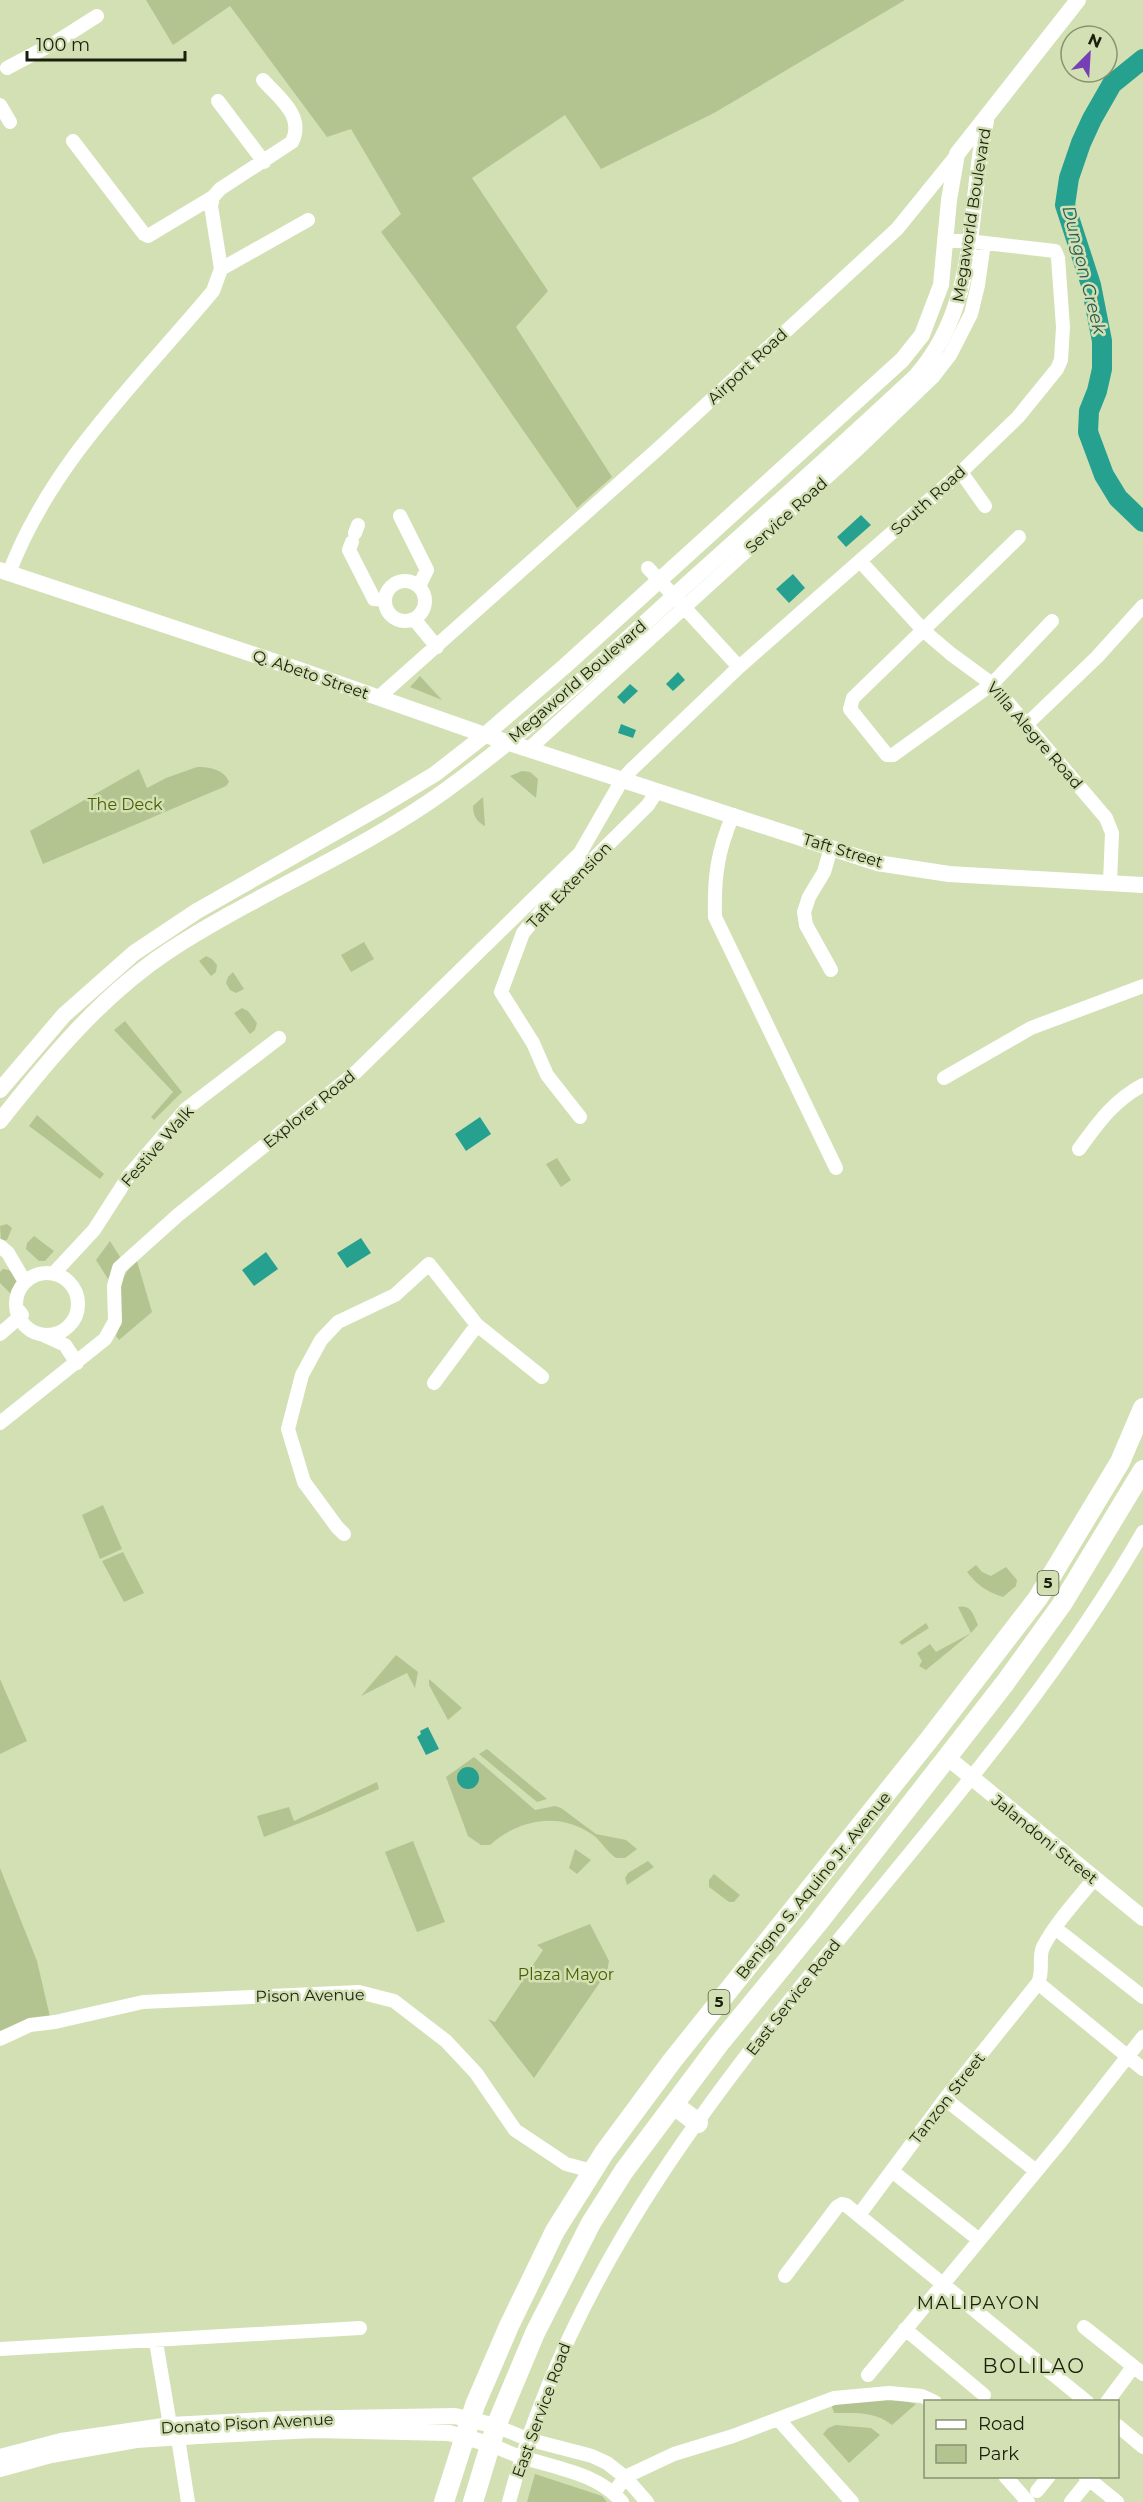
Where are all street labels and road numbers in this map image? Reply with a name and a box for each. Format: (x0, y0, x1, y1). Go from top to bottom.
street label: Megaworld Boulevard (948, 127, 995, 304)
street label: Airport Road (704, 325, 791, 408)
street label: South Road (887, 462, 970, 539)
street label: Service Road (741, 474, 831, 557)
street label: Megaworld Boulevard (505, 616, 650, 746)
street label: Q. Abeto Street (250, 646, 372, 703)
street label: Villa Alegre Road (983, 678, 1086, 793)
street label: Taft Street (801, 829, 886, 872)
street label: Taft Extension (523, 838, 615, 933)
street label: Explorer Road (260, 1067, 359, 1152)
street label: Festive Walk (117, 1102, 198, 1191)
road number: 5 (1038, 1571, 1058, 1595)
street label: Benigno S. Aquino Jr. Avenue (732, 1788, 895, 1983)
street label: Jalandoni Street (987, 1790, 1102, 1888)
street label: East Service Road (742, 1935, 845, 2059)
street label: Pison Avenue (255, 1985, 365, 2006)
road number: 5 (708, 1990, 730, 2014)
street label: Tanzon Street (906, 2049, 989, 2148)
street label: East Service Road (508, 2340, 575, 2480)
street label: Donato Pison Avenue (160, 2409, 334, 2438)

